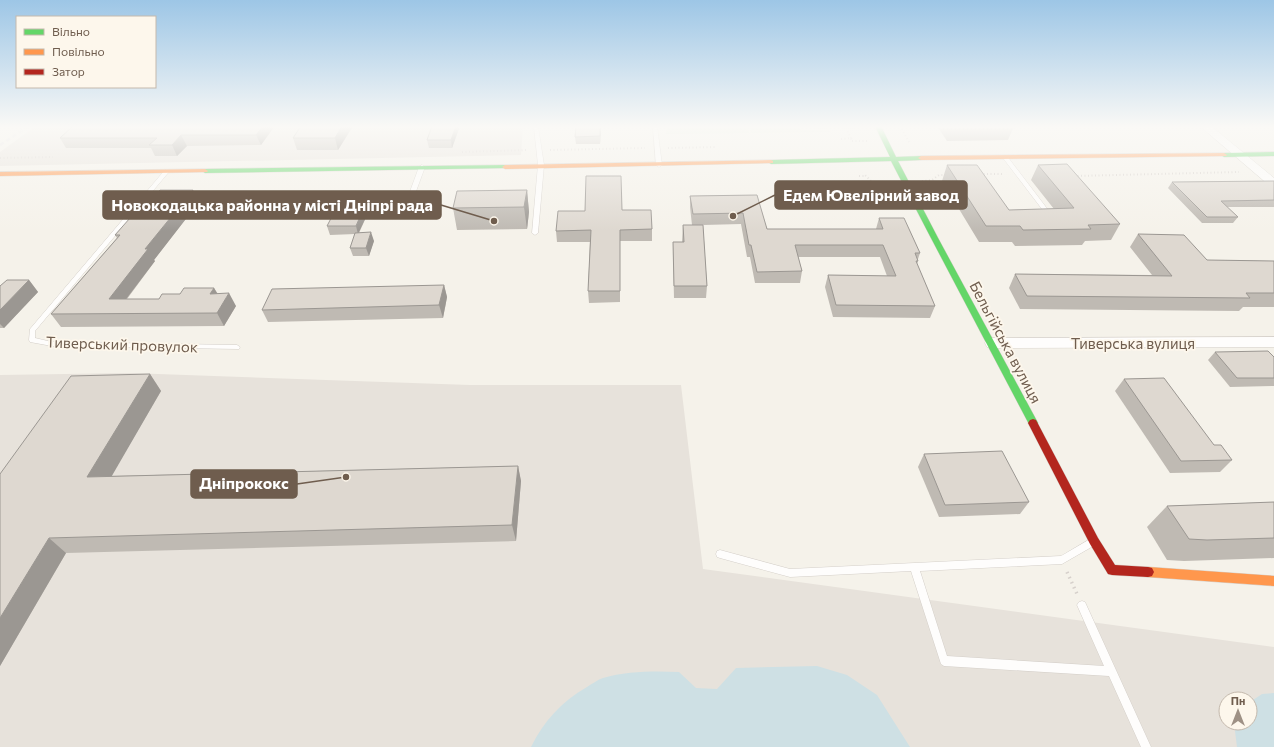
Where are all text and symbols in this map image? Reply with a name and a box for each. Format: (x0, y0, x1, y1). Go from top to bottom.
legend (16, 16, 156, 88)
text: Вільно (52, 24, 90, 38)
text: Повільно (52, 44, 105, 58)
text: Затор (52, 64, 85, 78)
callout: Едем Ювелірний завод (775, 181, 967, 209)
text: Едем Ювелірний завод (783, 185, 959, 204)
callout: Новокодацька районна у місті Дніпрі рада (103, 191, 441, 219)
text: Новокодацька районна у місті Дніпрі рада (111, 195, 433, 214)
street label: Бельгійська вулиця (966, 278, 1046, 406)
street label: Тиверський провулок (46, 332, 198, 356)
street label: Тиверська вулиця (1071, 334, 1195, 352)
callout: Дніпрококс (191, 470, 297, 498)
text: Дніпрококс (199, 473, 289, 492)
north arrow (1218, 691, 1258, 731)
text: Пн (1231, 694, 1245, 707)

